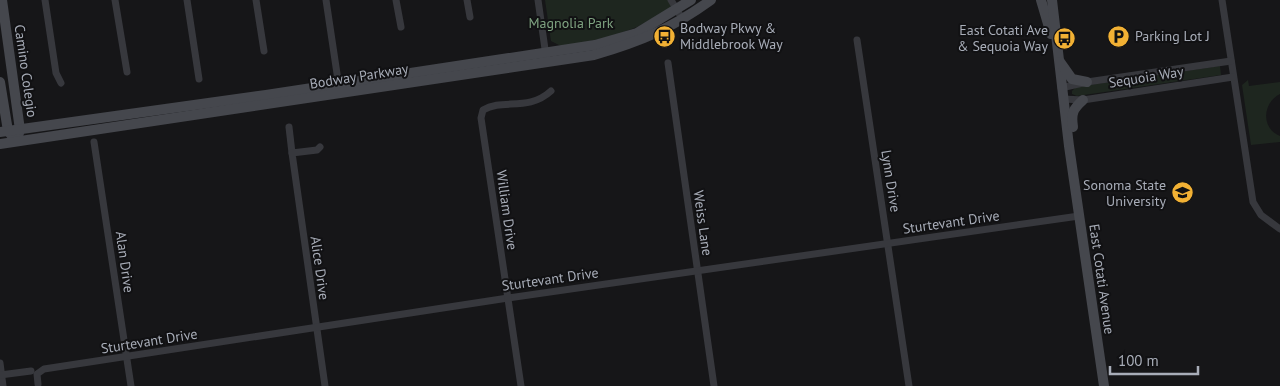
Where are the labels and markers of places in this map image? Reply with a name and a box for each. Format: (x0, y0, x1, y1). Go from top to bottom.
place label: Bodway Pkwy & Middlebrook Way (680, 19, 783, 53)
place label: East Cotati Ave & Sequoia Way (957, 21, 1048, 55)
bus stop icon: Bodway Pkwy & Middlebrook Way (652, 24, 676, 48)
parking icon: Parking Lot J (1107, 24, 1131, 48)
bus stop icon: East Cotati Ave & Sequoia Way (1052, 26, 1076, 50)
place label: Parking Lot J (1135, 27, 1210, 45)
place label: Sonoma State University (1083, 176, 1166, 210)
school or university icon: Sonoma State University (1170, 181, 1194, 205)

